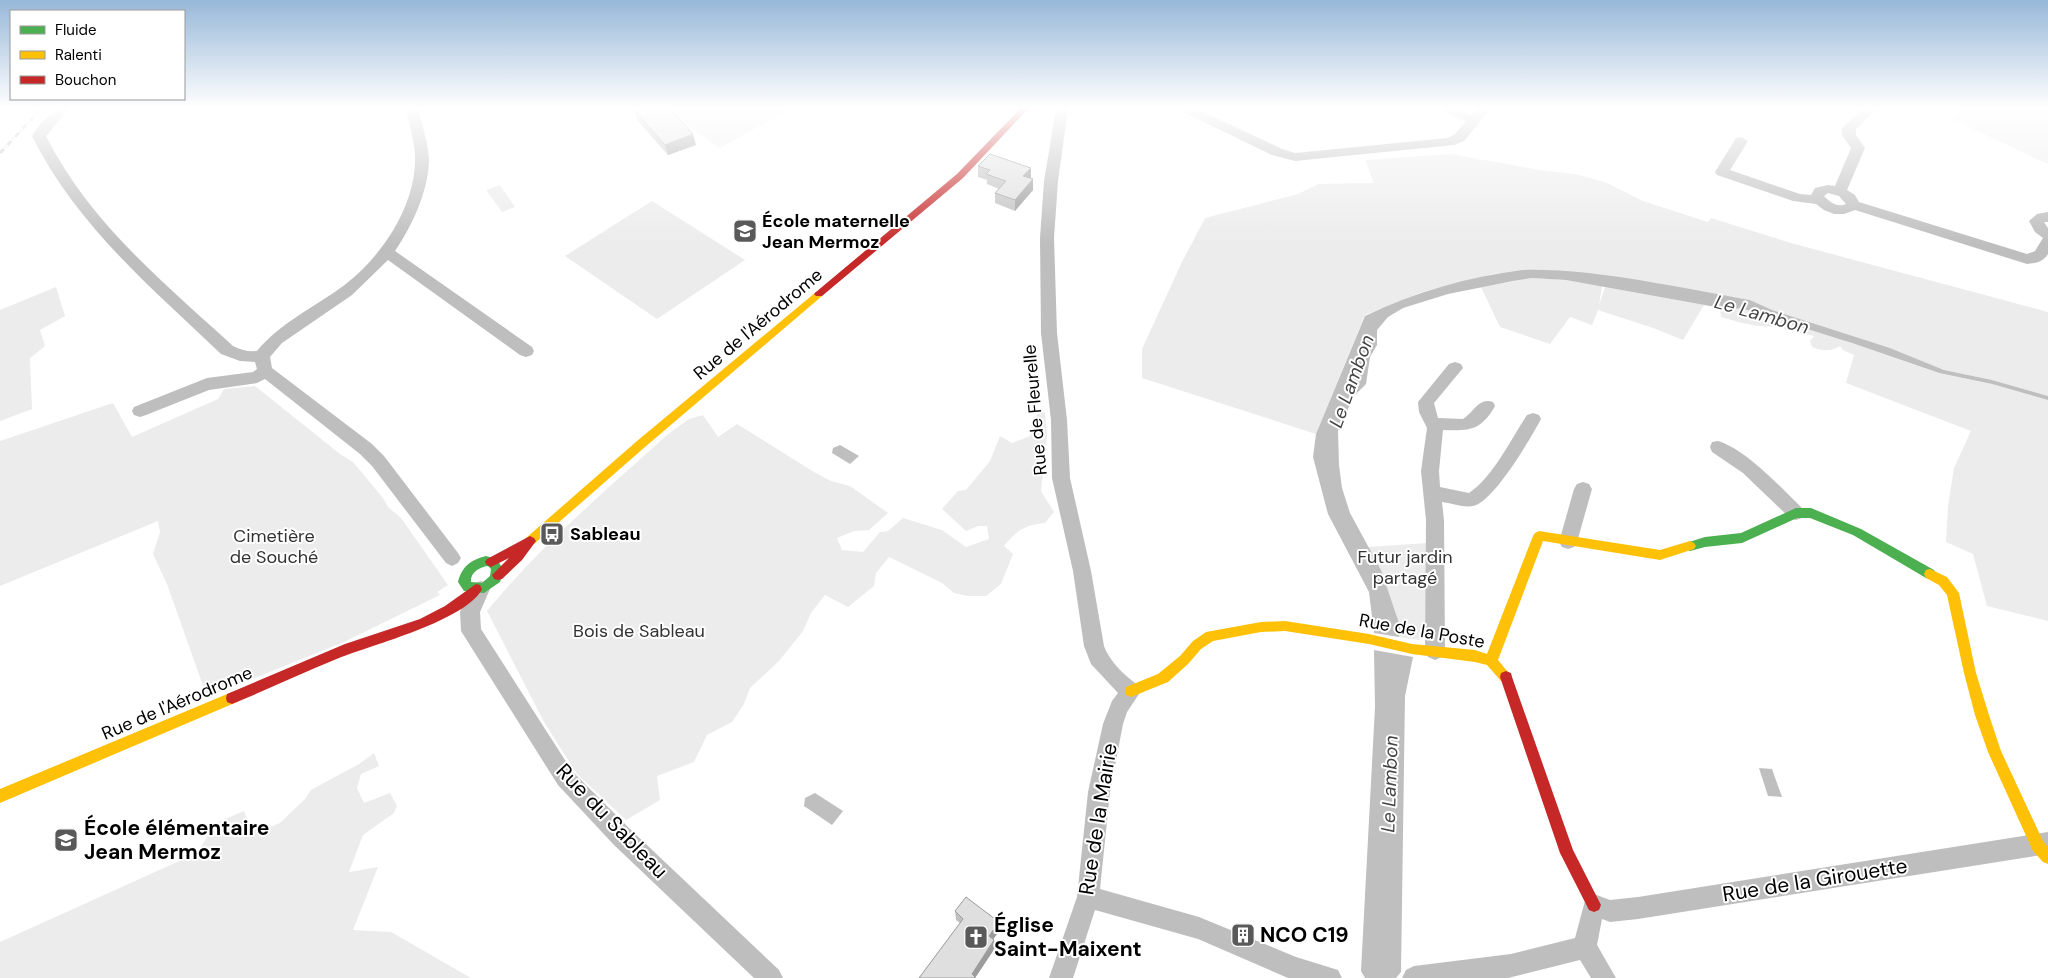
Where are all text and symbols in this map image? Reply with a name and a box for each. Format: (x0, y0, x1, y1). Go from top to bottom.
legend (10, 10, 185, 100)
text: Fluide (55, 20, 97, 40)
text: Ralenti (55, 45, 102, 65)
text: Bouchon (55, 70, 116, 90)
place label: École maternelle Jean Mermoz (762, 209, 910, 254)
school or university icon: École maternelle Jean Mermoz (732, 218, 758, 244)
street label: Rue de l'Aérodrome (688, 263, 828, 385)
water label: Le Lambon (1712, 289, 1812, 340)
water label: Le Lambon (1323, 331, 1380, 431)
street label: Rue de Fleurelle (1017, 344, 1053, 476)
bus stop icon: Sableau (539, 521, 565, 547)
place label: Sableau (570, 522, 641, 546)
park label: Cimetière de Souché (230, 524, 318, 569)
park label: Futur jardin partagé (1357, 545, 1453, 590)
street label: Rue de la Poste (1357, 608, 1487, 654)
park label: Bois de Sableau (573, 619, 705, 643)
street label: Rue de l'Aérodrome (98, 660, 256, 746)
water label: Le Lambon (1375, 735, 1404, 833)
street label: Rue de la Mairie (1072, 741, 1124, 897)
street label: Rue du Sableau (550, 757, 674, 885)
place label: École élémentaire Jean Mermoz (84, 814, 269, 866)
school or university icon: École élémentaire Jean Mermoz (53, 827, 79, 853)
street label: Rue de la Girouette (1721, 852, 1910, 908)
place label: Église Saint-Maixent (994, 911, 1142, 963)
place label: NCO C19 (1260, 921, 1349, 949)
building icon: NCO C19 (1230, 922, 1256, 948)
church icon: Église Saint-Maixent (963, 924, 989, 950)

